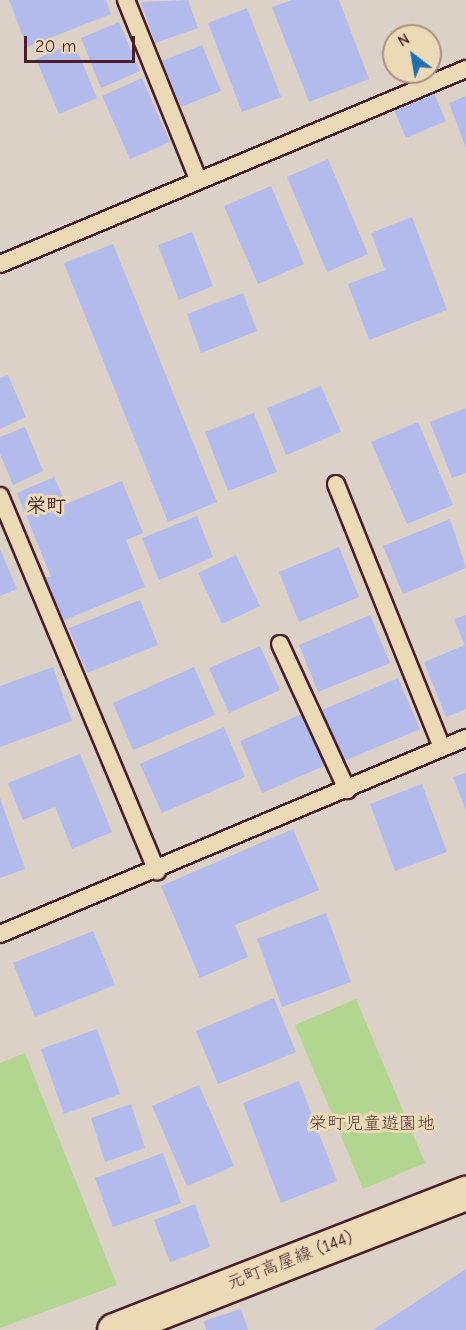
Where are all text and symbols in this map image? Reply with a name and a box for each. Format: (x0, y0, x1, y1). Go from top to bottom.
scale bar (27, 24, 138, 62)
north arrow (382, 24, 442, 84)
text: N (395, 30, 413, 51)
text: 20 m (35, 36, 76, 57)
district label: 栄町 (26, 493, 66, 517)
park label: 栄町児童遊園地 (309, 1113, 435, 1135)
street label: 元町高屋線 (144) (224, 1227, 356, 1295)

